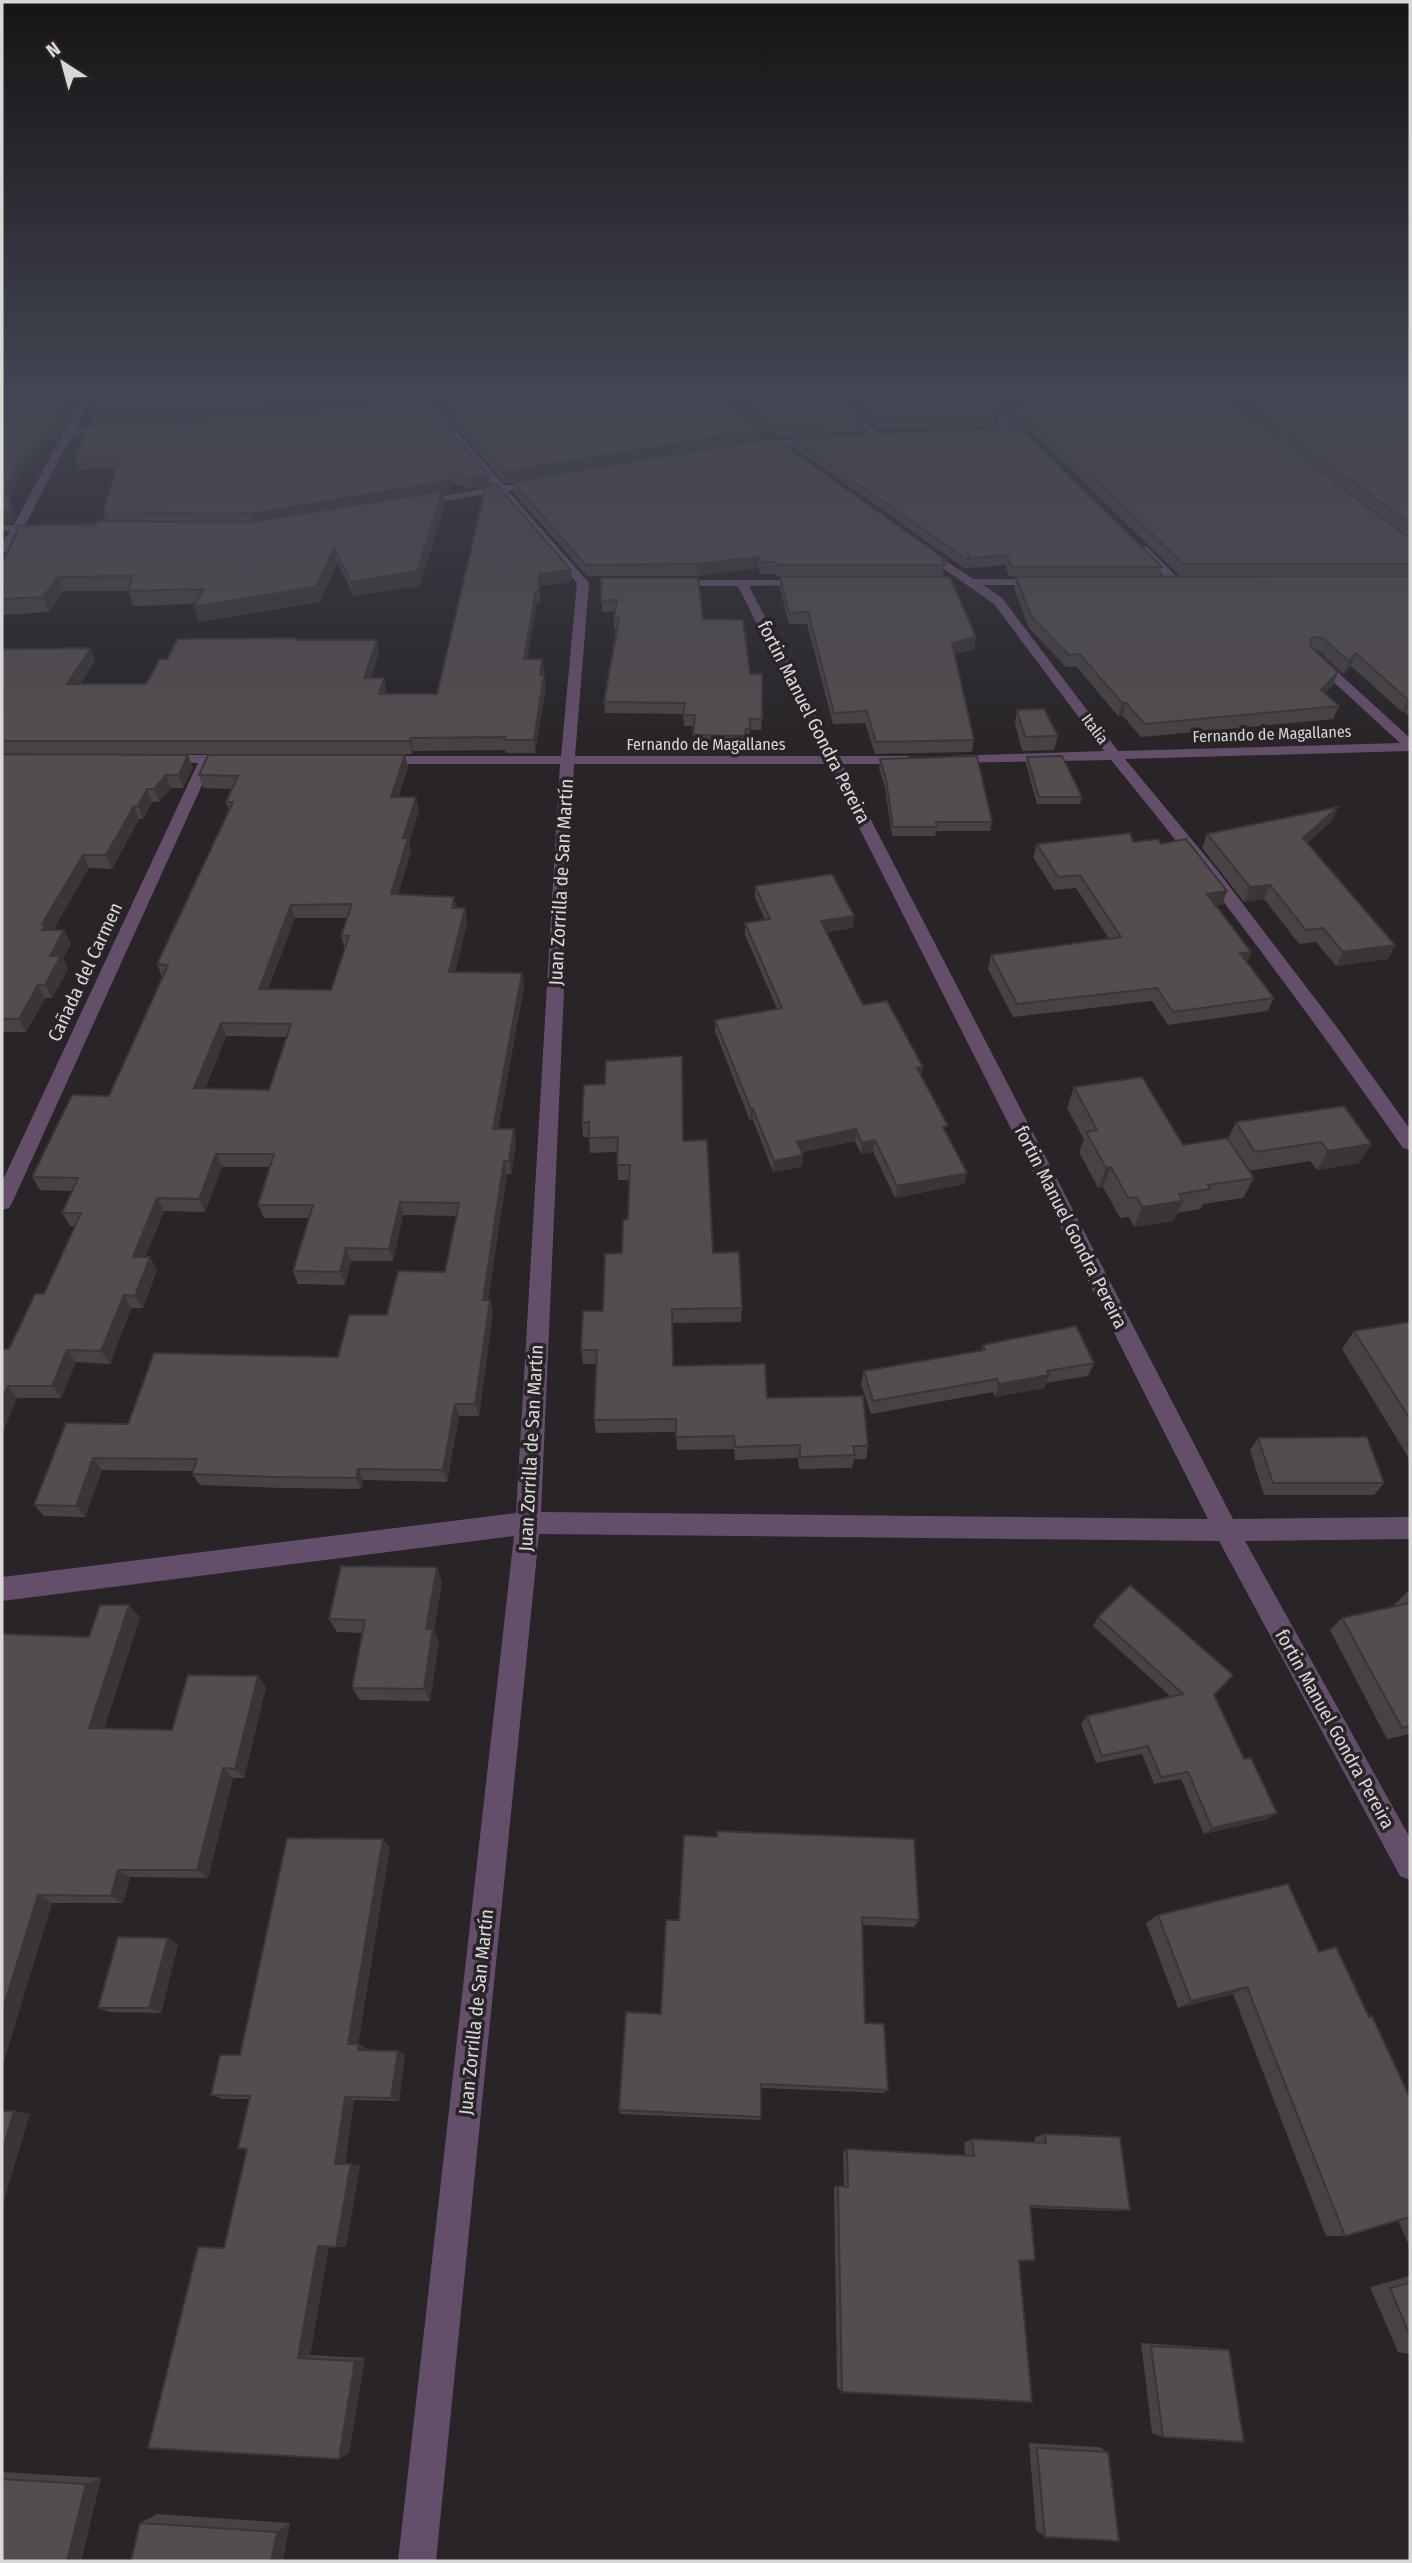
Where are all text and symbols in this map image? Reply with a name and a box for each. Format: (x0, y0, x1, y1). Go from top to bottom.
north arrow (28, 28, 98, 98)
text: N (42, 37, 65, 62)
street label: fortin Manuel Gondra Pereira (753, 617, 875, 827)
street label: Italia (1077, 710, 1113, 748)
street label: Fernando de Magallanes (1192, 722, 1352, 746)
street label: Fernando de Magallanes (627, 735, 786, 754)
street label: Juan Zorrilla de San Martín (544, 778, 578, 986)
street label: Cañada del Carmen (43, 899, 127, 1045)
street label: fortin Manuel Gondra Pereira (1010, 1122, 1132, 1332)
street label: Juan Zorrilla de San Martín (514, 1344, 548, 1552)
street label: fortin Manuel Gondra Pereira (1270, 1625, 1400, 1833)
street label: Juan Zorrilla de San Martín (454, 1908, 498, 2116)

